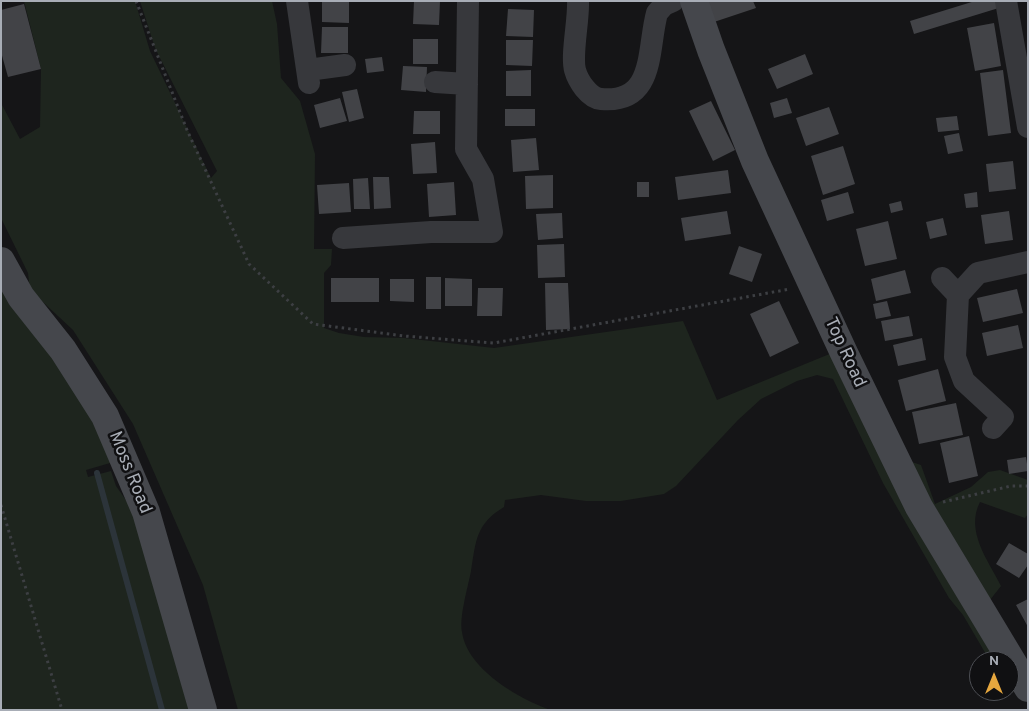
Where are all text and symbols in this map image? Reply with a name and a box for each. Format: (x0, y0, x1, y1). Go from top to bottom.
street label: Top Road (818, 314, 870, 392)
street label: Moss Road (103, 429, 155, 517)
north arrow (969, 651, 1019, 701)
text: N (989, 653, 999, 670)

